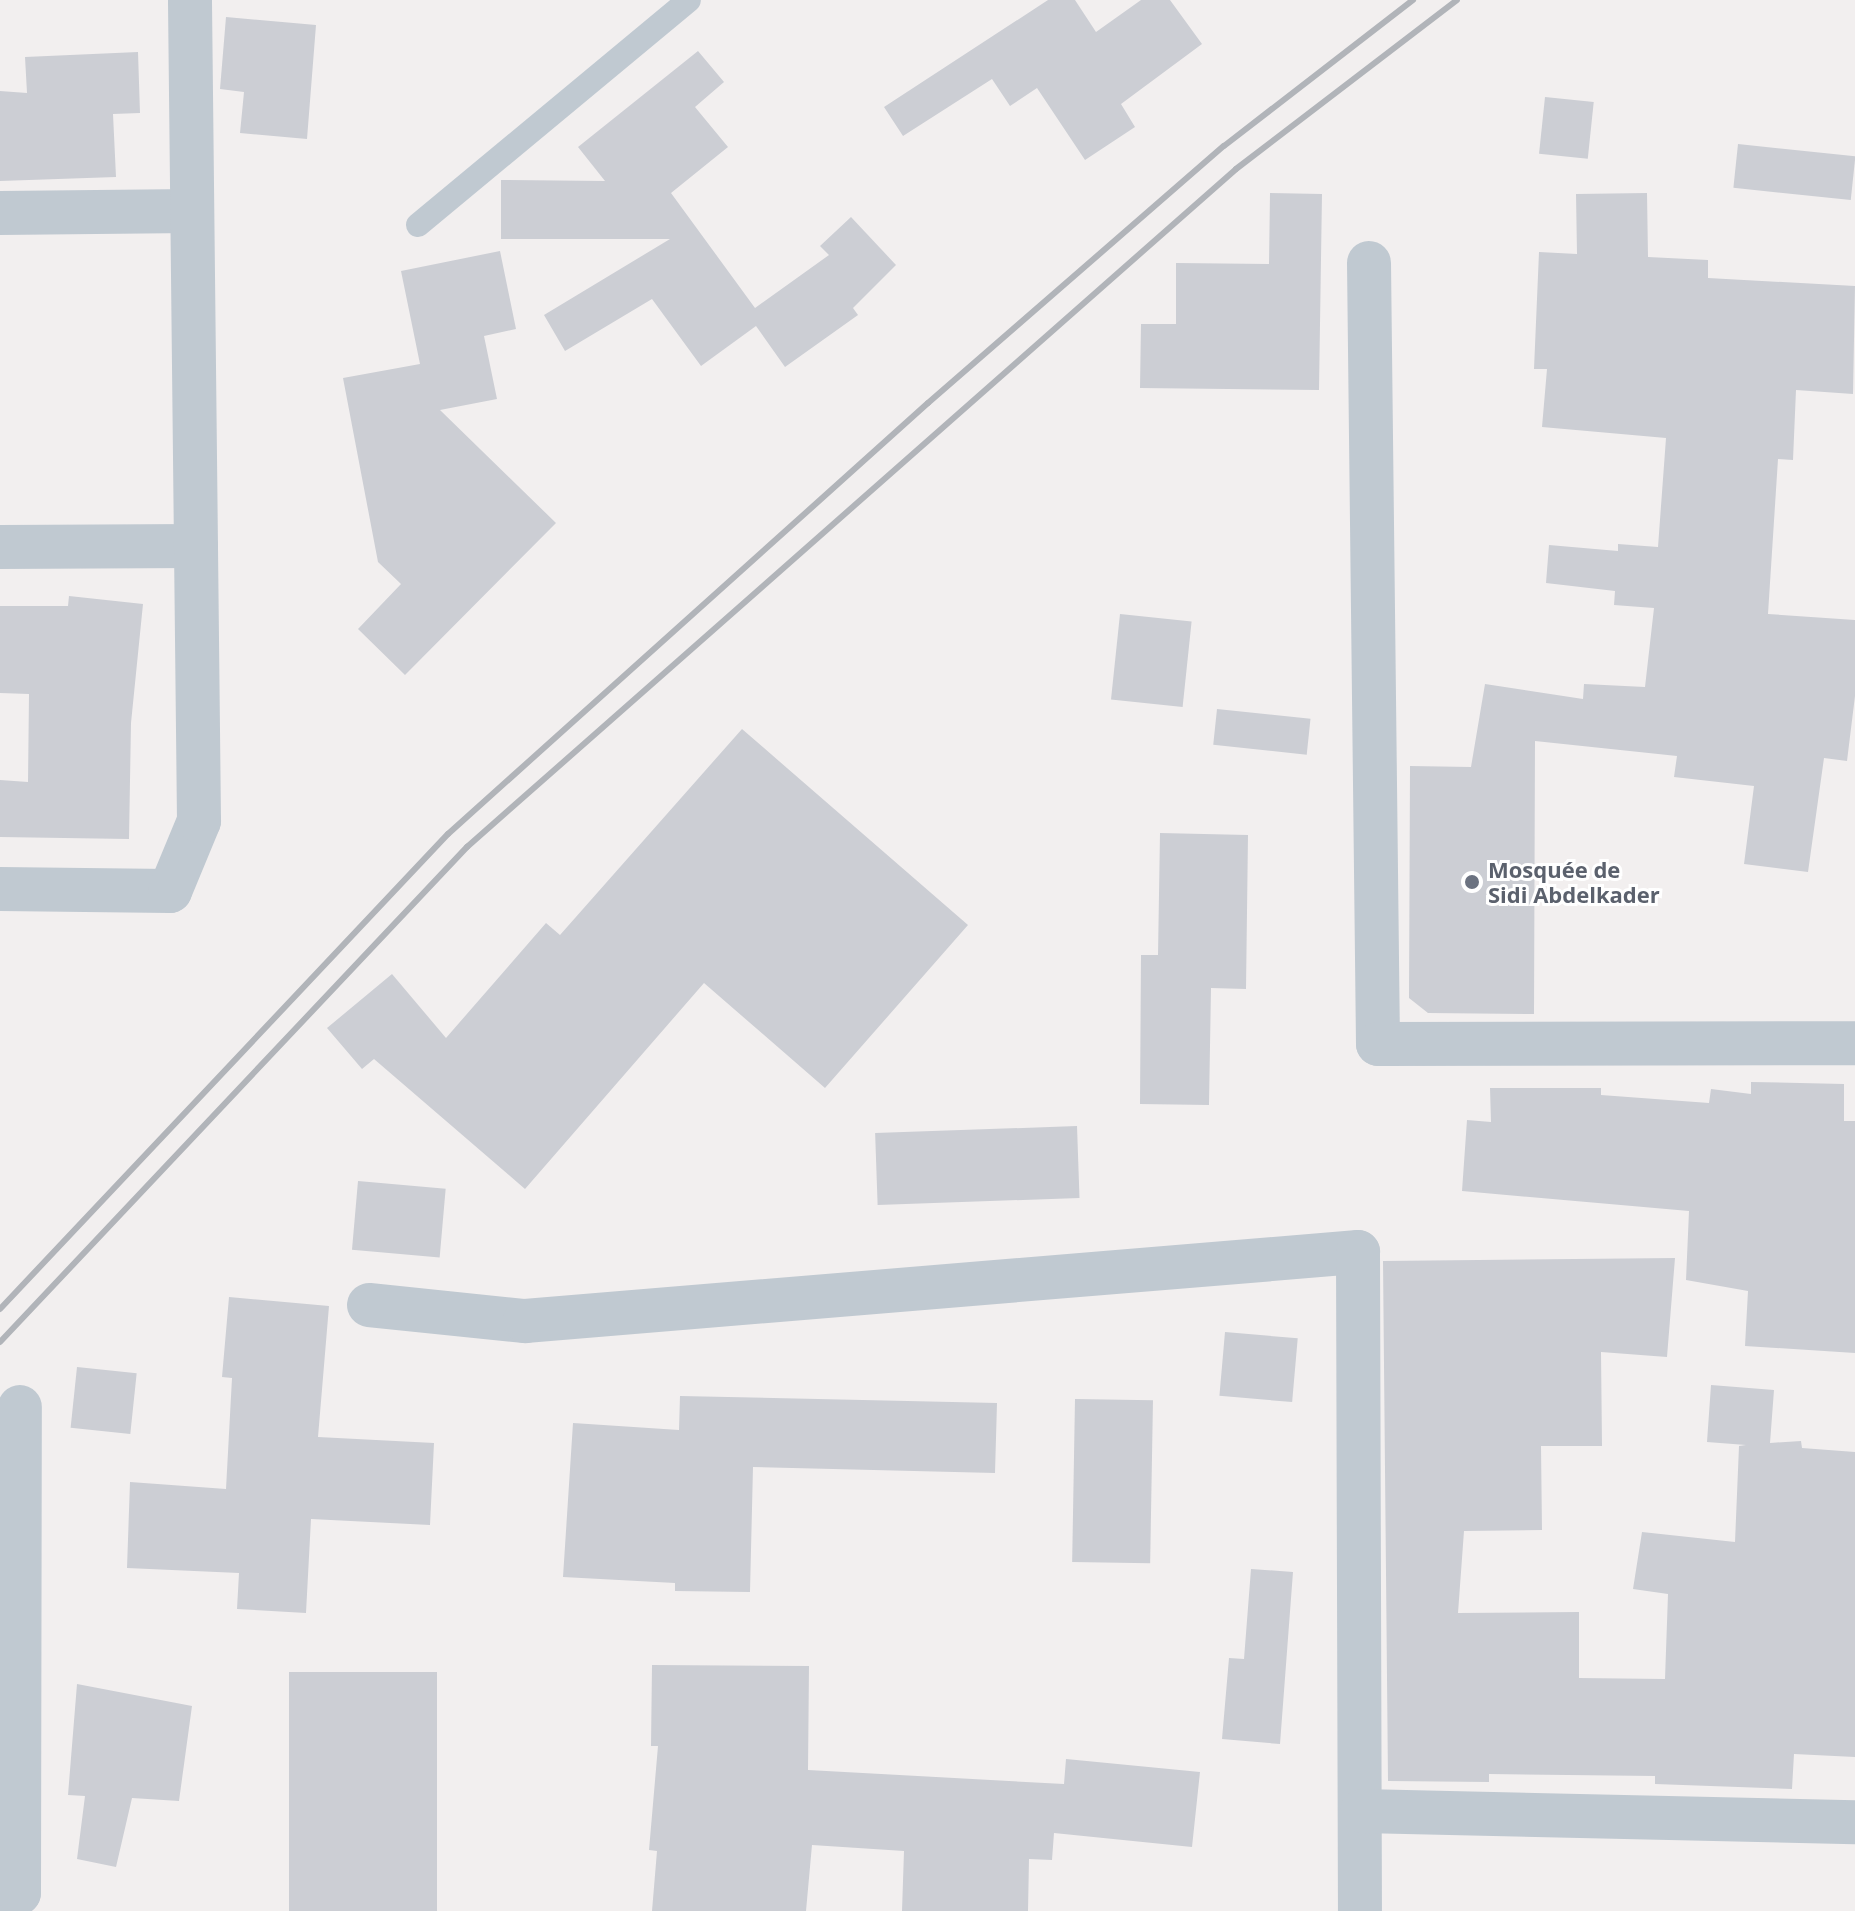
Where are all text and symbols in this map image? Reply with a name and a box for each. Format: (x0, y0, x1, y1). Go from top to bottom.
place label: Mosquée de Sidi Abdelkader (1488, 856, 1660, 908)
marker: Mosquée de Sidi Abdelkader (1463, 873, 1481, 891)

